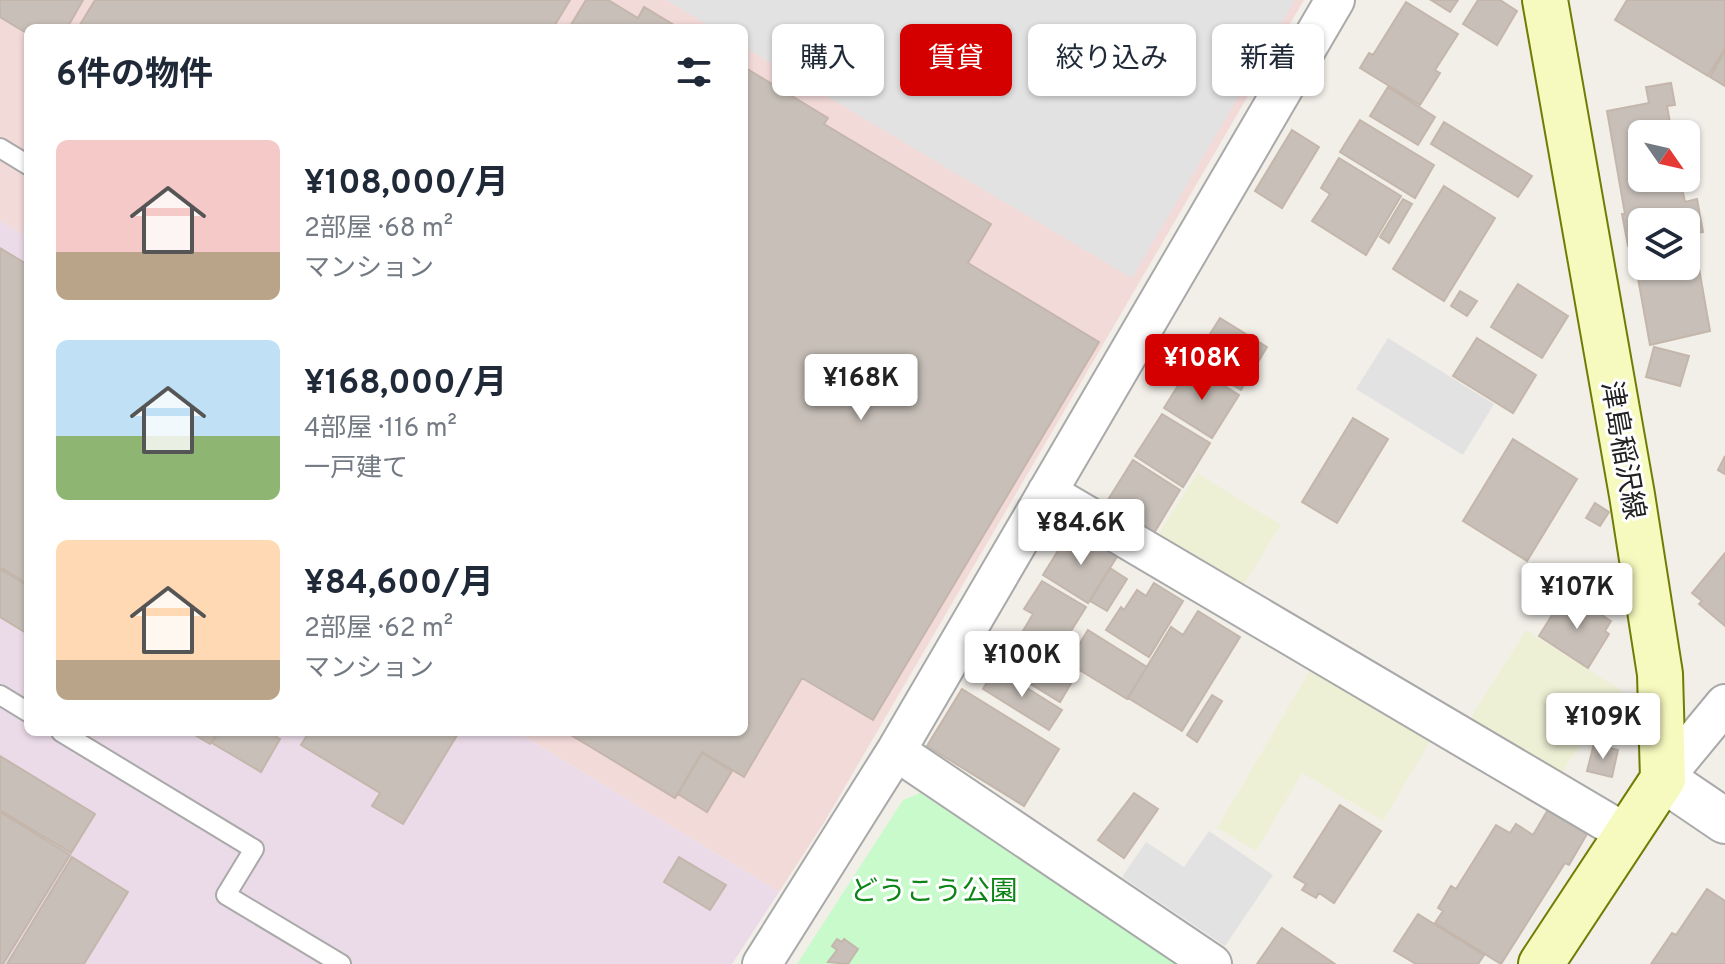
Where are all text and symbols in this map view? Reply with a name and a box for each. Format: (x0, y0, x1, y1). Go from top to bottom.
chip: 購入 (772, 24, 884, 96)
chip: 賃貸 (900, 24, 1012, 96)
chip: 絞り込み (1028, 24, 1196, 96)
chip: 新着 (1212, 24, 1324, 96)
icon: filters (672, 50, 716, 94)
text: 6件の物件 (56, 55, 213, 98)
north arrow (1628, 120, 1700, 192)
map controls (1628, 120, 1700, 280)
text: ¥108,000/月 (304, 163, 509, 206)
icon: home (120, 172, 216, 268)
button: layers (1628, 208, 1700, 280)
text: 2部屋 · 68 m² (304, 213, 453, 246)
text: マンション (304, 253, 434, 286)
pin: ¥108K (1146, 334, 1258, 402)
text: ¥108K (1163, 343, 1241, 376)
pin: ¥168K (805, 354, 917, 422)
text: ¥168,000/月 (304, 363, 507, 406)
text: ¥168K (823, 363, 899, 396)
icon: home (120, 372, 216, 468)
street label: 津島稲沢線 (1591, 378, 1651, 523)
text: 4部屋 · 116 m² (304, 413, 457, 446)
text: 一戸建て (304, 453, 408, 486)
pin: ¥84.6K (1016, 499, 1146, 567)
text: ¥84.6K (1036, 508, 1126, 541)
text: ¥84,600/月 (304, 563, 494, 606)
pin: ¥107K (1521, 563, 1633, 631)
icon: home (120, 572, 216, 668)
text: ¥107K (1539, 572, 1615, 605)
text: 2部屋 · 62 m² (304, 613, 453, 646)
pin: ¥100K (966, 631, 1078, 699)
text: ¥100K (983, 640, 1061, 673)
text: マンション (304, 653, 434, 686)
pin: ¥109K (1547, 693, 1659, 761)
text: ¥109K (1564, 702, 1642, 735)
park label: どうこう公園 (850, 875, 1018, 911)

